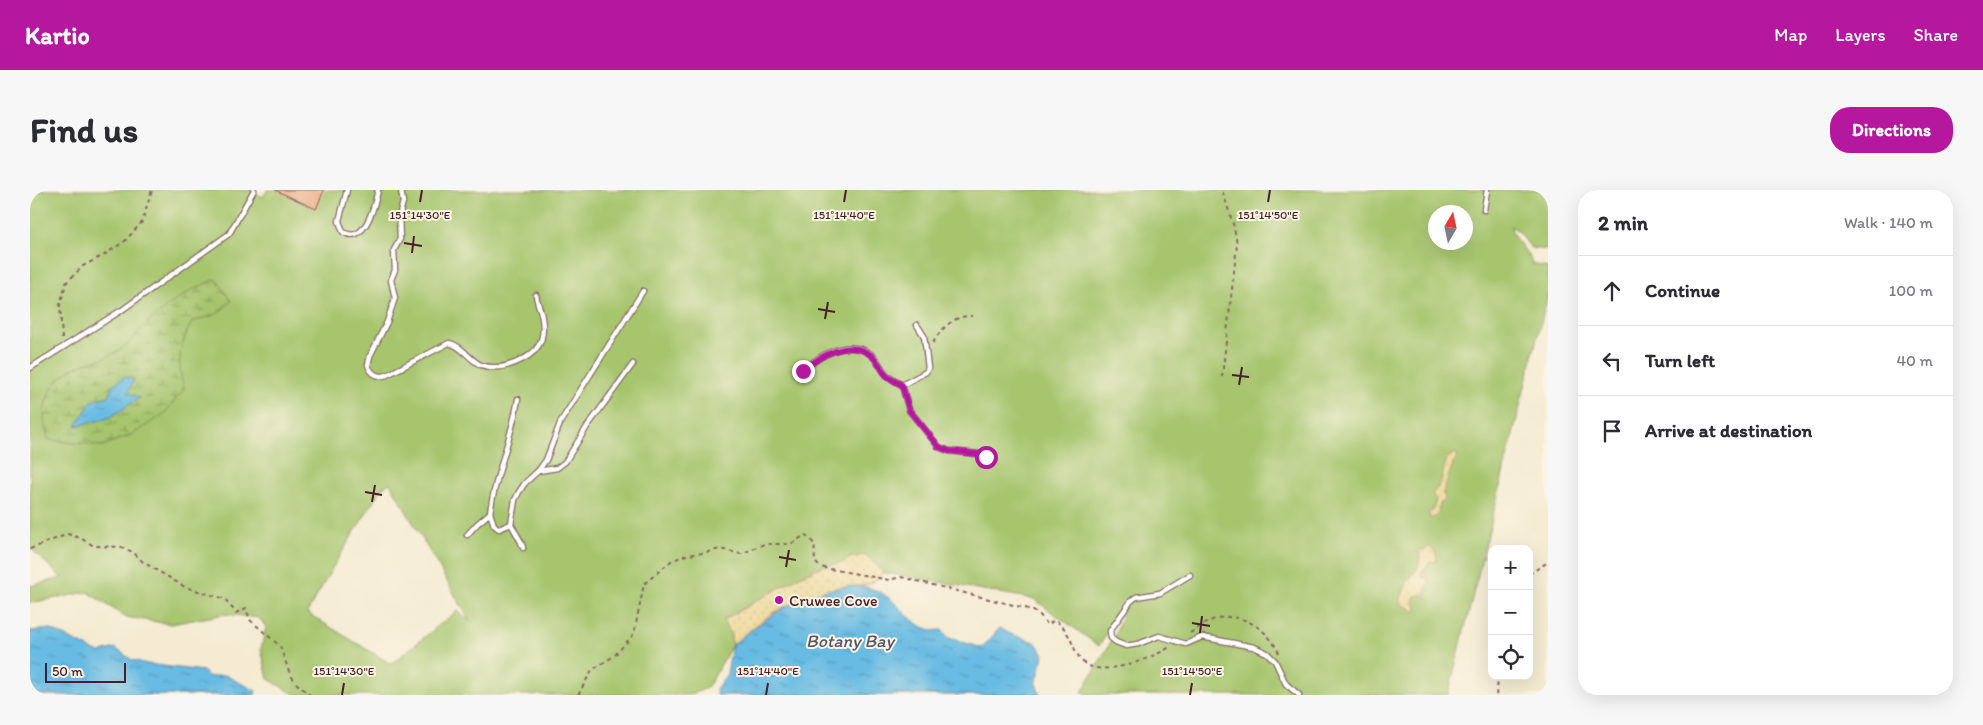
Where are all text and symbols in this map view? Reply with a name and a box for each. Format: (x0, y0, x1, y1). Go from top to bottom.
text: Kartio (25, 21, 90, 50)
text: Map (1774, 24, 1807, 46)
text: Layers (1835, 24, 1885, 46)
text: Share (1913, 24, 1958, 46)
button: Directions (1830, 107, 1953, 153)
text: Find us (30, 109, 138, 151)
north arrow (1428, 205, 1473, 250)
text: 151°14'30"E (390, 208, 451, 222)
text: 151°14'40"E (813, 208, 875, 222)
text: 151°14'50"E (1238, 208, 1299, 222)
text: 2 min (1598, 210, 1648, 235)
text: Walk · 140 m (1844, 213, 1933, 232)
icon: ahead (1598, 277, 1626, 305)
text: Continue (1645, 279, 1720, 302)
text: 100 m (1889, 281, 1933, 300)
icon: left (1598, 347, 1626, 375)
text: Turn left (1645, 349, 1715, 372)
text: 40 m (1896, 351, 1933, 370)
route end (792, 360, 815, 383)
icon: arrive (1598, 417, 1626, 445)
text: Arrive at destination (1645, 419, 1812, 442)
route start (975, 446, 998, 469)
map controls (1488, 545, 1533, 680)
button: + (1488, 545, 1533, 590)
button: − (1488, 590, 1533, 635)
place label: Cruwee Cove (789, 591, 878, 610)
marker: Cruwee Cove (773, 594, 785, 606)
water label: Botany Bay (806, 630, 897, 652)
button: locate (1488, 635, 1533, 680)
scale bar (45, 660, 126, 683)
text: 50 m (52, 663, 83, 680)
text: 151°14'30"E (314, 664, 375, 678)
text: 151°14'40"E (737, 664, 799, 678)
text: 151°14'50"E (1162, 664, 1223, 678)

